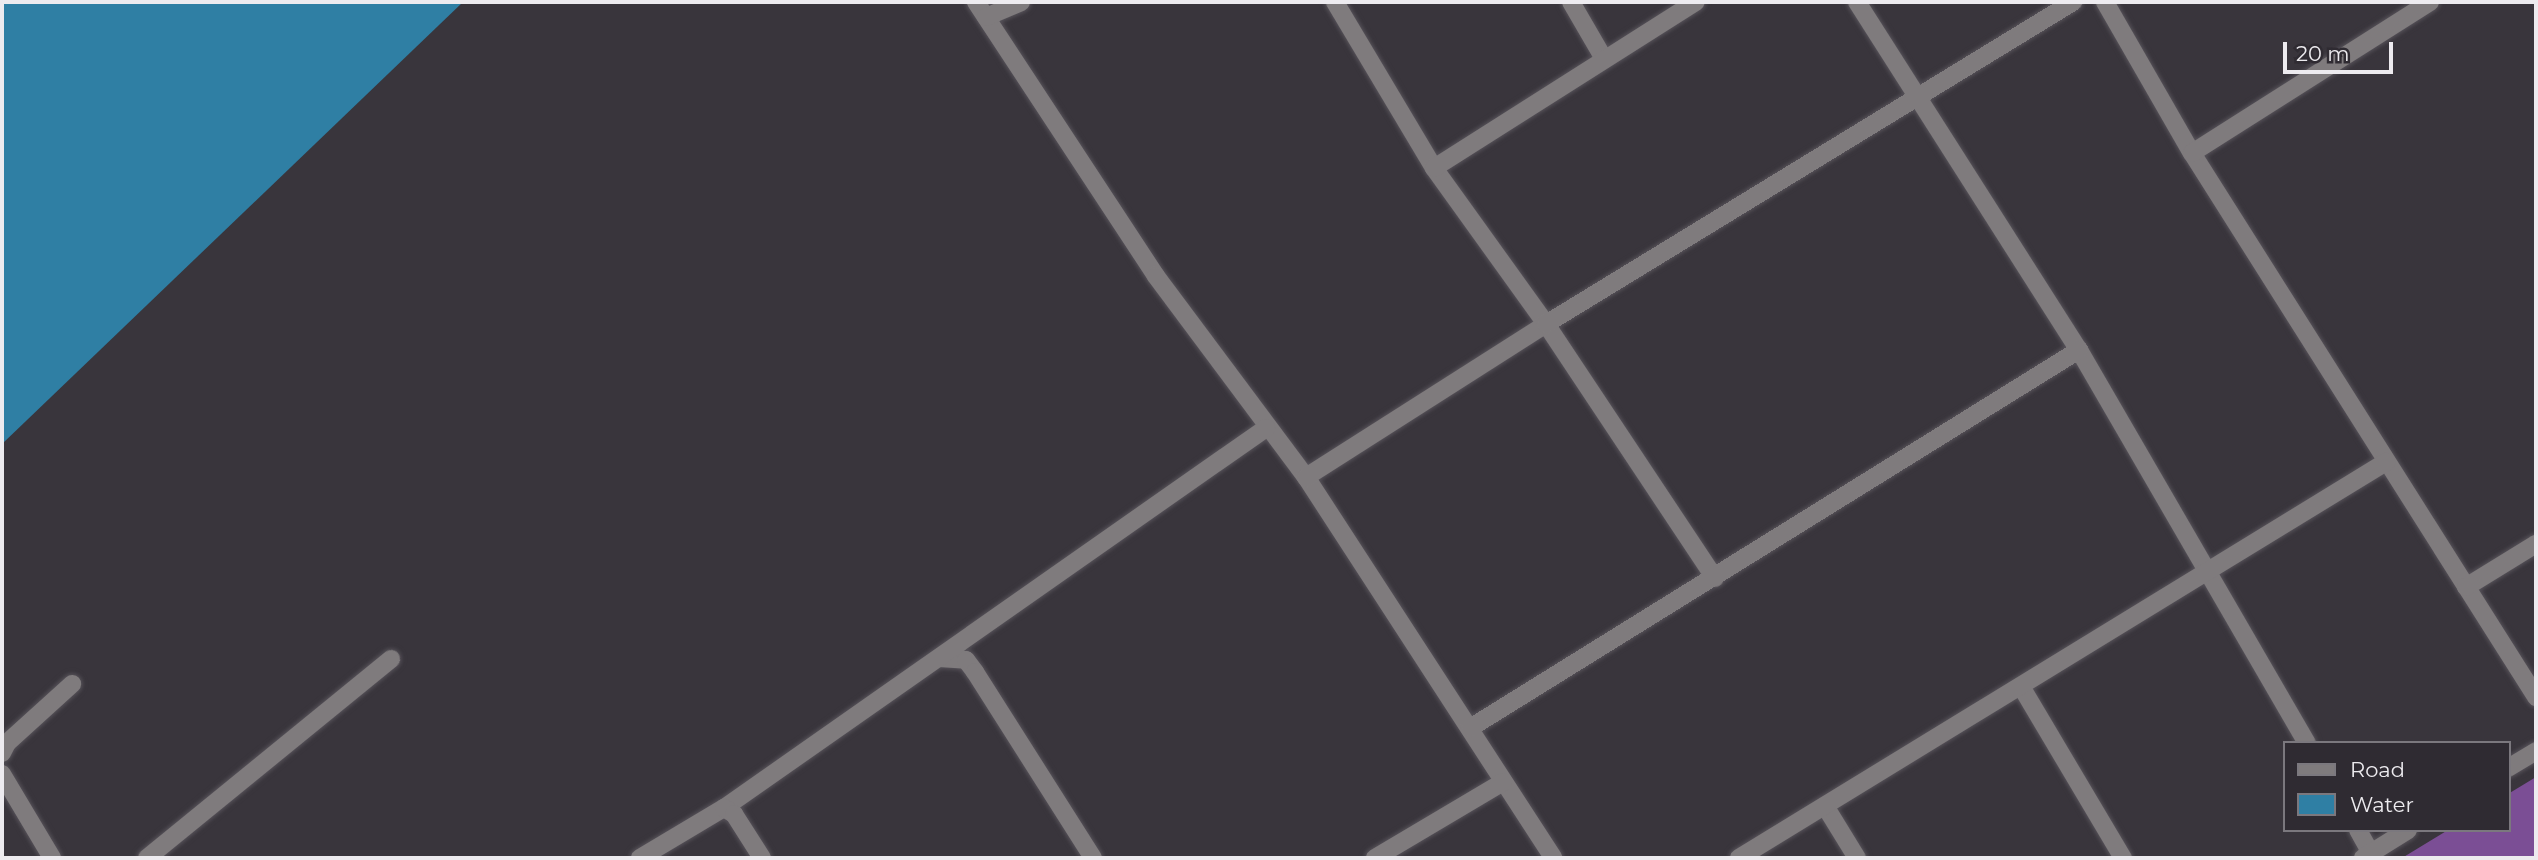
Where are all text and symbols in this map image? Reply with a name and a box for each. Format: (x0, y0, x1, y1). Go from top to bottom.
scale bar (2286, 28, 2396, 72)
text: 20 m (2296, 41, 2350, 66)
legend (2282, 741, 2510, 832)
text: Road (2350, 757, 2405, 782)
text: Water (2350, 792, 2414, 817)

